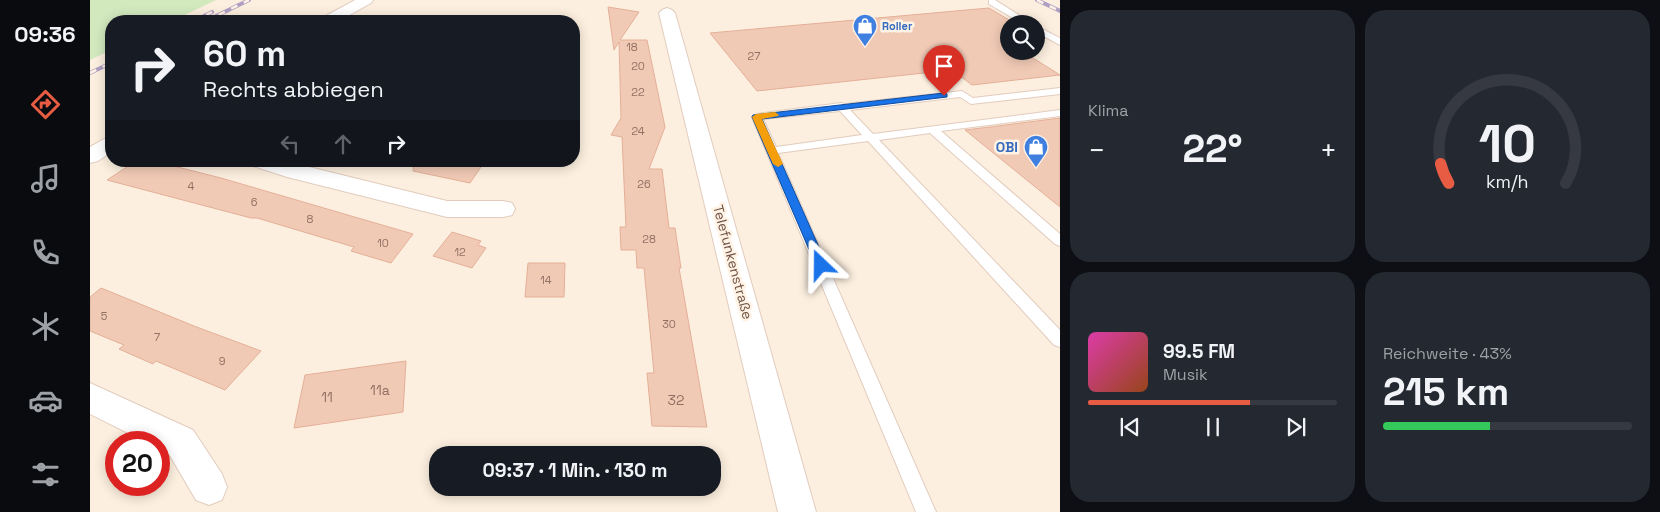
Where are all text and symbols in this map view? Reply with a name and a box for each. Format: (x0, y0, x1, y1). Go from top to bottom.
shop icon: Roller (852, 13, 878, 47)
map controls (1000, 15, 1045, 60)
button: search (1000, 15, 1045, 60)
place label: Roller (882, 19, 913, 33)
text: 09:36 (14, 20, 76, 48)
text: 60 m (203, 32, 286, 76)
icon: right (120, 35, 185, 100)
house number: 18 (626, 40, 638, 54)
pin (923, 45, 965, 96)
house number: 27 (748, 49, 760, 63)
icon: arrive (930, 52, 958, 80)
house number: 20 (631, 59, 645, 73)
text: Rechts abbiegen (203, 75, 384, 103)
house number: 22 (631, 85, 645, 99)
icon: directions (28, 87, 63, 122)
text: Klima (1088, 100, 1129, 121)
text: 10 (1479, 111, 1536, 177)
house number: 24 (631, 124, 645, 138)
text: 22° (1182, 125, 1243, 173)
icon: left (276, 130, 304, 158)
icon: ahead (329, 130, 357, 158)
icon: right (382, 130, 410, 158)
text: − (1088, 132, 1105, 168)
text: + (1320, 132, 1337, 168)
shop icon: OBI (1023, 134, 1049, 168)
place label: OBI (996, 138, 1018, 156)
icon: music (28, 161, 63, 196)
text: km/h (1486, 170, 1529, 193)
house number: 26 (637, 177, 651, 191)
house number: 4 (188, 179, 195, 193)
house number: 6 (251, 195, 258, 209)
street label: Telefunkenstraße (709, 203, 757, 321)
house number: 8 (307, 212, 314, 226)
house number: 28 (642, 232, 656, 246)
icon: phone (28, 235, 63, 270)
house number: 10 (377, 236, 389, 250)
position arrow (794, 238, 846, 290)
house number: 12 (454, 245, 466, 259)
house number: 14 (540, 273, 552, 287)
icon: climate (28, 309, 63, 344)
house number: 5 (101, 309, 108, 323)
house number: 30 (662, 317, 676, 331)
house number: 7 (154, 330, 160, 344)
text: 99.5 FM (1163, 339, 1235, 364)
text: Reichweite · 43% (1383, 343, 1512, 364)
house number: 9 (219, 354, 226, 368)
text: Musik (1163, 364, 1208, 385)
text: 215 km (1383, 368, 1509, 416)
house number: 11a (370, 381, 390, 399)
icon: car (28, 383, 63, 418)
house number: 11 (321, 388, 333, 406)
house number: 32 (668, 391, 684, 409)
icon: previous (1116, 413, 1144, 441)
icon: pause (1199, 413, 1227, 441)
icon: next (1282, 413, 1310, 441)
speed limit sign: 20 (105, 431, 170, 496)
icon: filters (28, 457, 63, 492)
text: 09:37 · 1 Min. · 130 m (483, 458, 667, 483)

